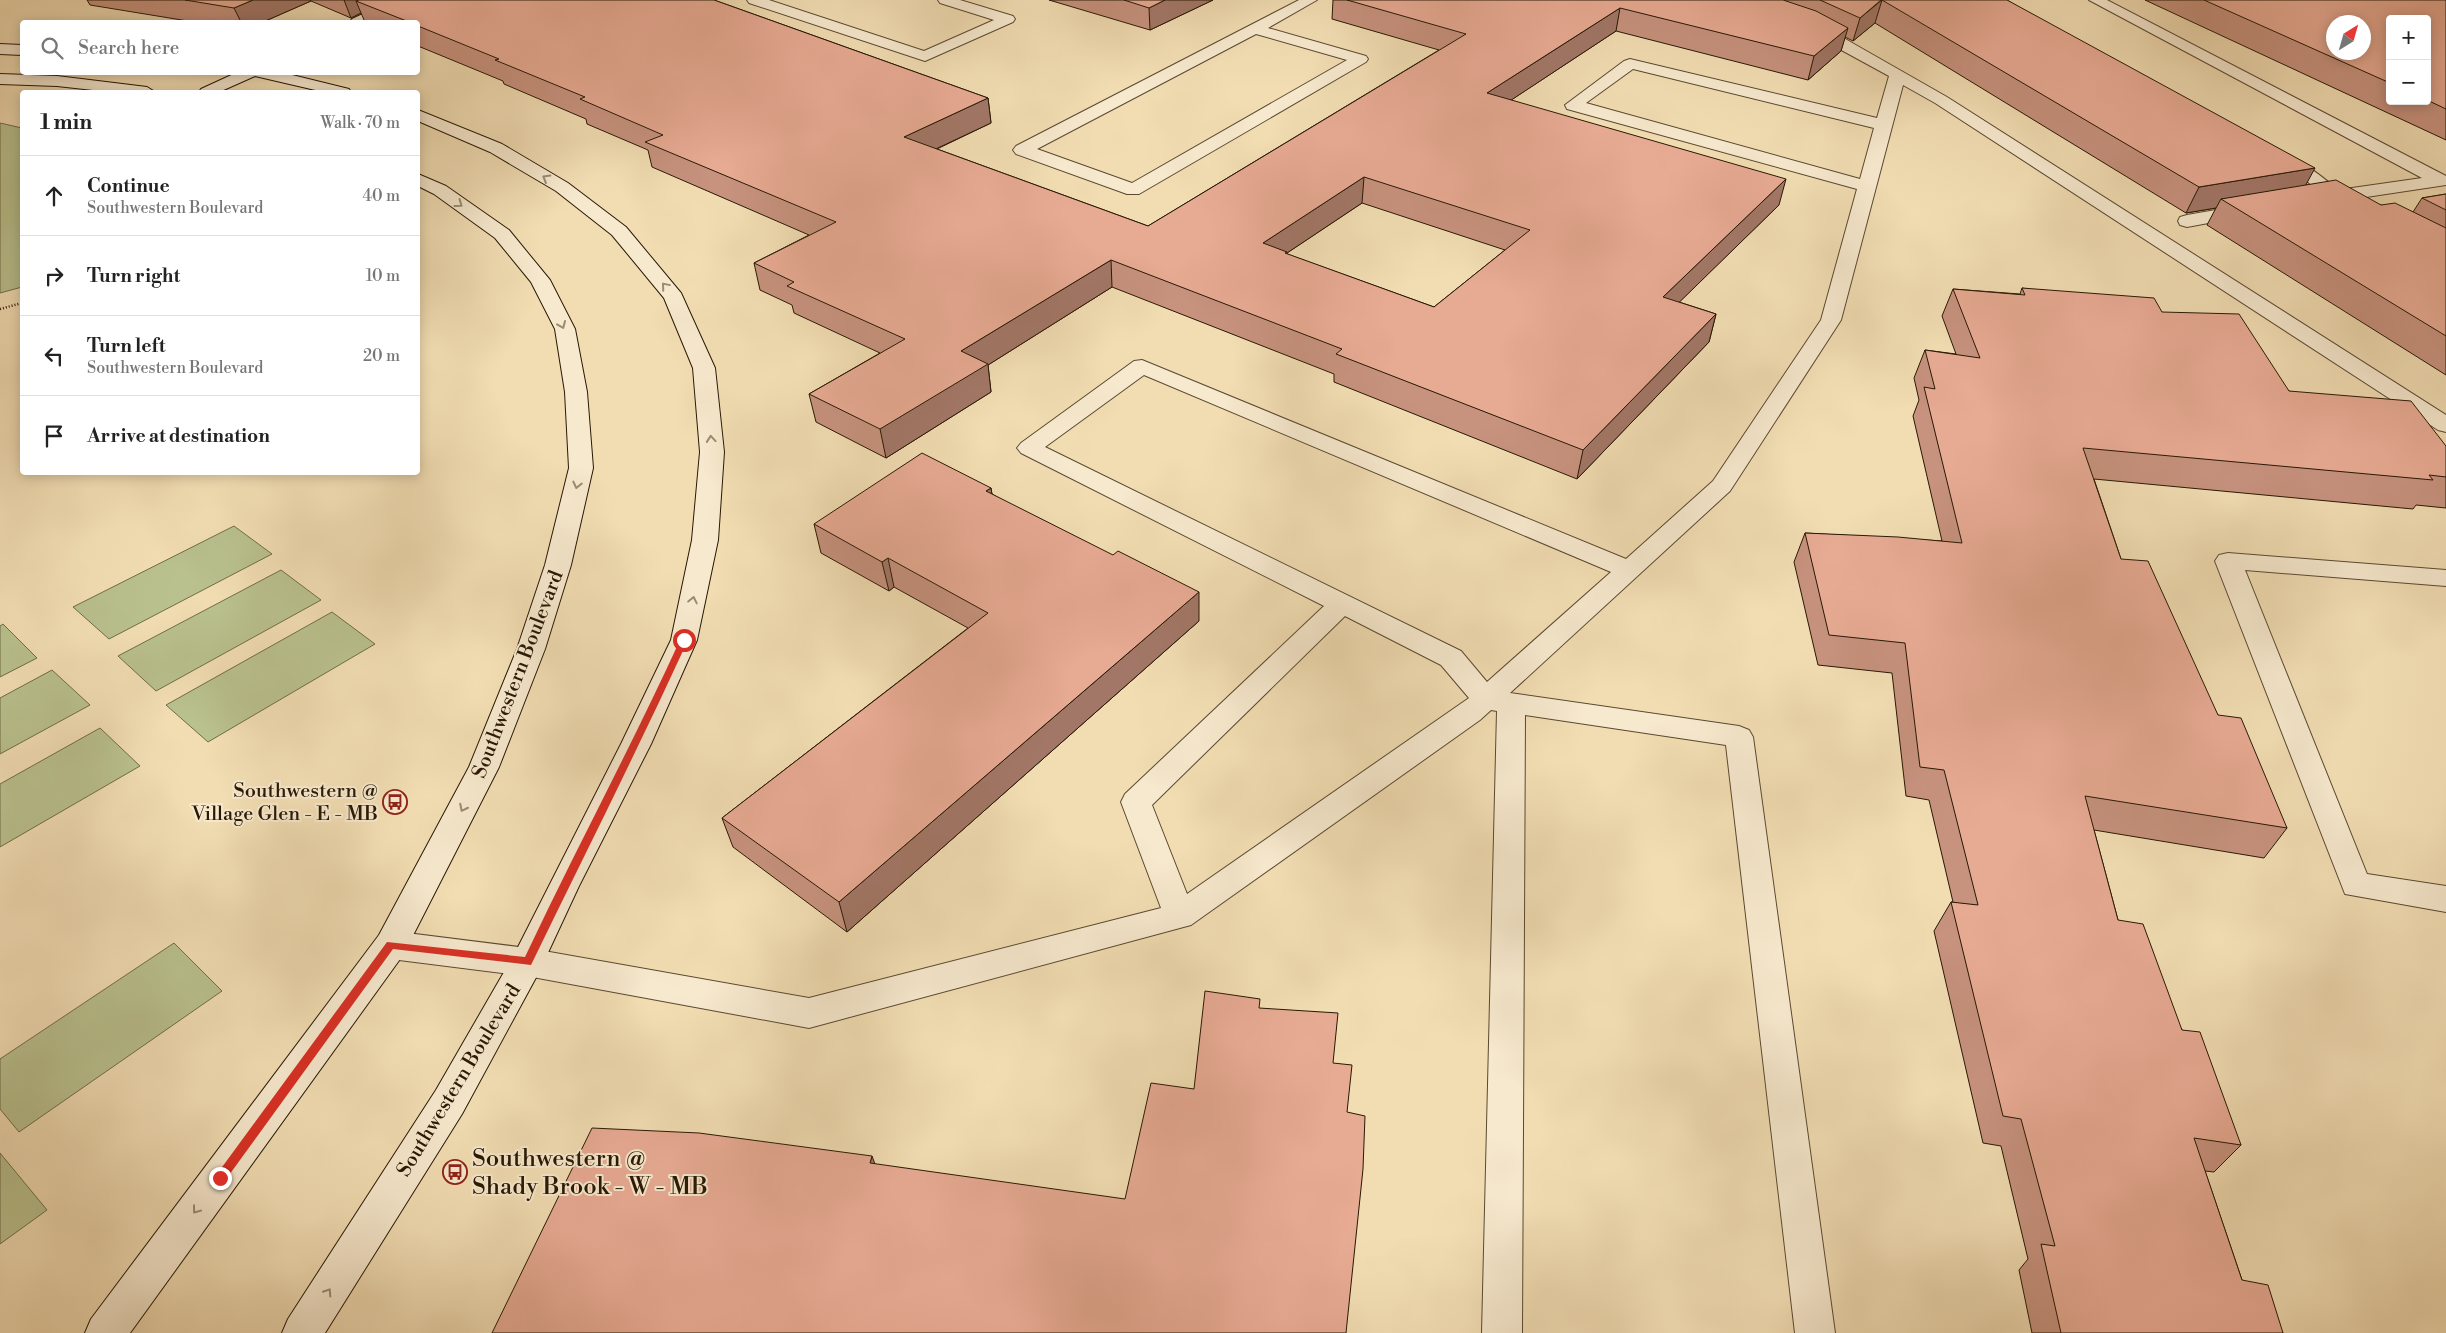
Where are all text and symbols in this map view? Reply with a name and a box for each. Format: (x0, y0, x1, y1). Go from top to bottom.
north arrow (2326, 15, 2371, 60)
map controls (2386, 15, 2431, 105)
button: + (2386, 15, 2431, 60)
search box (20, 20, 420, 75)
icon: search (38, 34, 66, 62)
text: Search here (78, 36, 179, 60)
button: − (2386, 60, 2431, 105)
text: 1 min (40, 110, 92, 136)
text: Walk · 70 m (320, 113, 400, 133)
text: Continue (87, 174, 170, 198)
one-way arrow (543, 174, 552, 184)
icon: ahead (40, 182, 68, 210)
text: 40 m (363, 186, 400, 206)
text: Southwestern Boulevard (87, 198, 263, 218)
one-way arrow (453, 198, 462, 206)
icon: right (40, 262, 68, 290)
text: Turn right (87, 264, 180, 288)
text: 10 m (366, 266, 400, 286)
one-way arrow (662, 283, 671, 292)
one-way arrow (556, 320, 567, 329)
text: Turn left (87, 334, 166, 358)
icon: left (40, 342, 68, 370)
text: 20 m (363, 346, 400, 366)
text: Southwestern Boulevard (87, 358, 263, 378)
icon: arrive (40, 422, 68, 450)
text: Arrive at destination (87, 424, 270, 448)
one-way arrow (706, 435, 717, 443)
one-way arrow (572, 481, 583, 490)
street label: Southwestern Boulevard (467, 567, 570, 782)
one-way arrow (687, 596, 697, 605)
route start (673, 629, 696, 652)
place label: Southwestern @ Village Glen - E - MB (190, 779, 378, 827)
bus stop icon: Southwestern @ Village Glen - E - MB (382, 789, 408, 815)
one-way arrow (459, 803, 469, 812)
street label: Southwestern Boulevard (392, 979, 527, 1182)
place label: Southwestern @ Shady Brook - W - MB (472, 1144, 708, 1202)
bus stop icon: Southwestern @ Shady Brook - W - MB (442, 1159, 468, 1185)
route end (209, 1167, 232, 1190)
one-way arrow (194, 1204, 202, 1213)
one-way arrow (321, 1288, 331, 1297)

